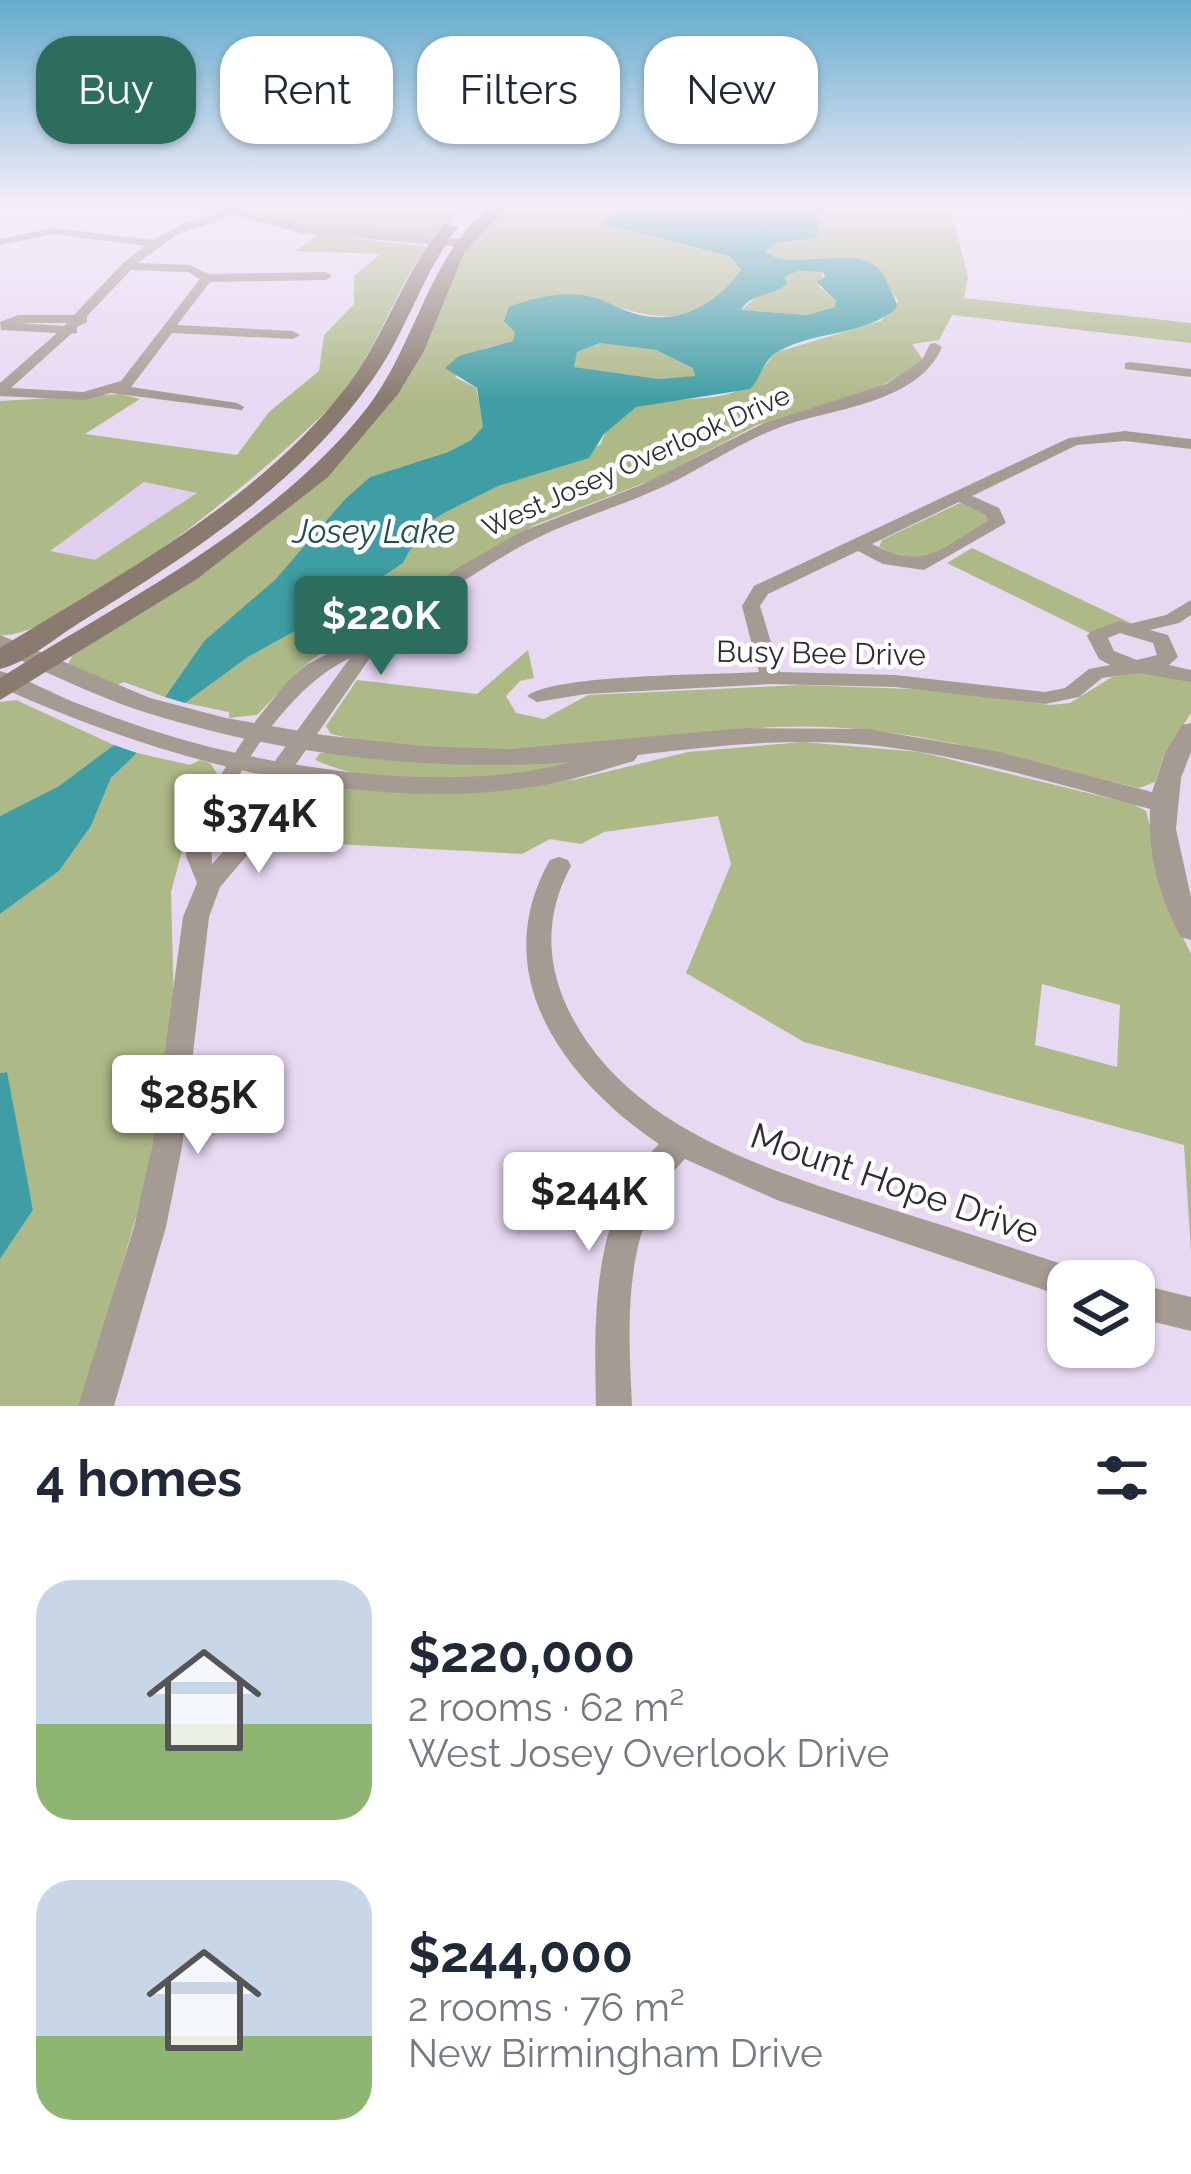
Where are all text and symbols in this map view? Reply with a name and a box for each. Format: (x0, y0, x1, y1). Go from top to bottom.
chip: Buy (36, 36, 196, 144)
chip: Rent (220, 36, 393, 144)
chip: Filters (417, 36, 620, 144)
chip: New (644, 36, 818, 144)
street label: West Josey Overlook Drive (477, 379, 795, 543)
water label: Josey Lake (291, 512, 455, 551)
pin: $220K (297, 576, 465, 678)
text: $220K (322, 592, 440, 638)
street label: Busy Bee Drive (716, 634, 926, 672)
pin: $374K (175, 774, 343, 876)
text: $374K (202, 790, 317, 836)
pin: $285K (114, 1055, 282, 1157)
text: $285K (139, 1071, 257, 1117)
street label: Mount Hope Drive (745, 1114, 1045, 1252)
pin: $244K (505, 1152, 673, 1254)
text: $244K (530, 1168, 648, 1214)
map controls (1047, 1260, 1155, 1368)
button: layers (1047, 1260, 1155, 1368)
icon: filters (1089, 1445, 1155, 1511)
text: 4 homes (36, 1448, 242, 1508)
text: $220,000 (408, 1624, 635, 1684)
icon: home (132, 1628, 276, 1772)
text: 2 rooms · 62 m² (408, 1684, 684, 1730)
text: West Josey Overlook Drive (408, 1730, 889, 1776)
text: $244,000 (408, 1924, 633, 1984)
icon: home (132, 1928, 276, 2072)
text: 2 rooms · 76 m² (408, 1984, 685, 2030)
text: New Birmingham Drive (408, 2030, 823, 2076)

